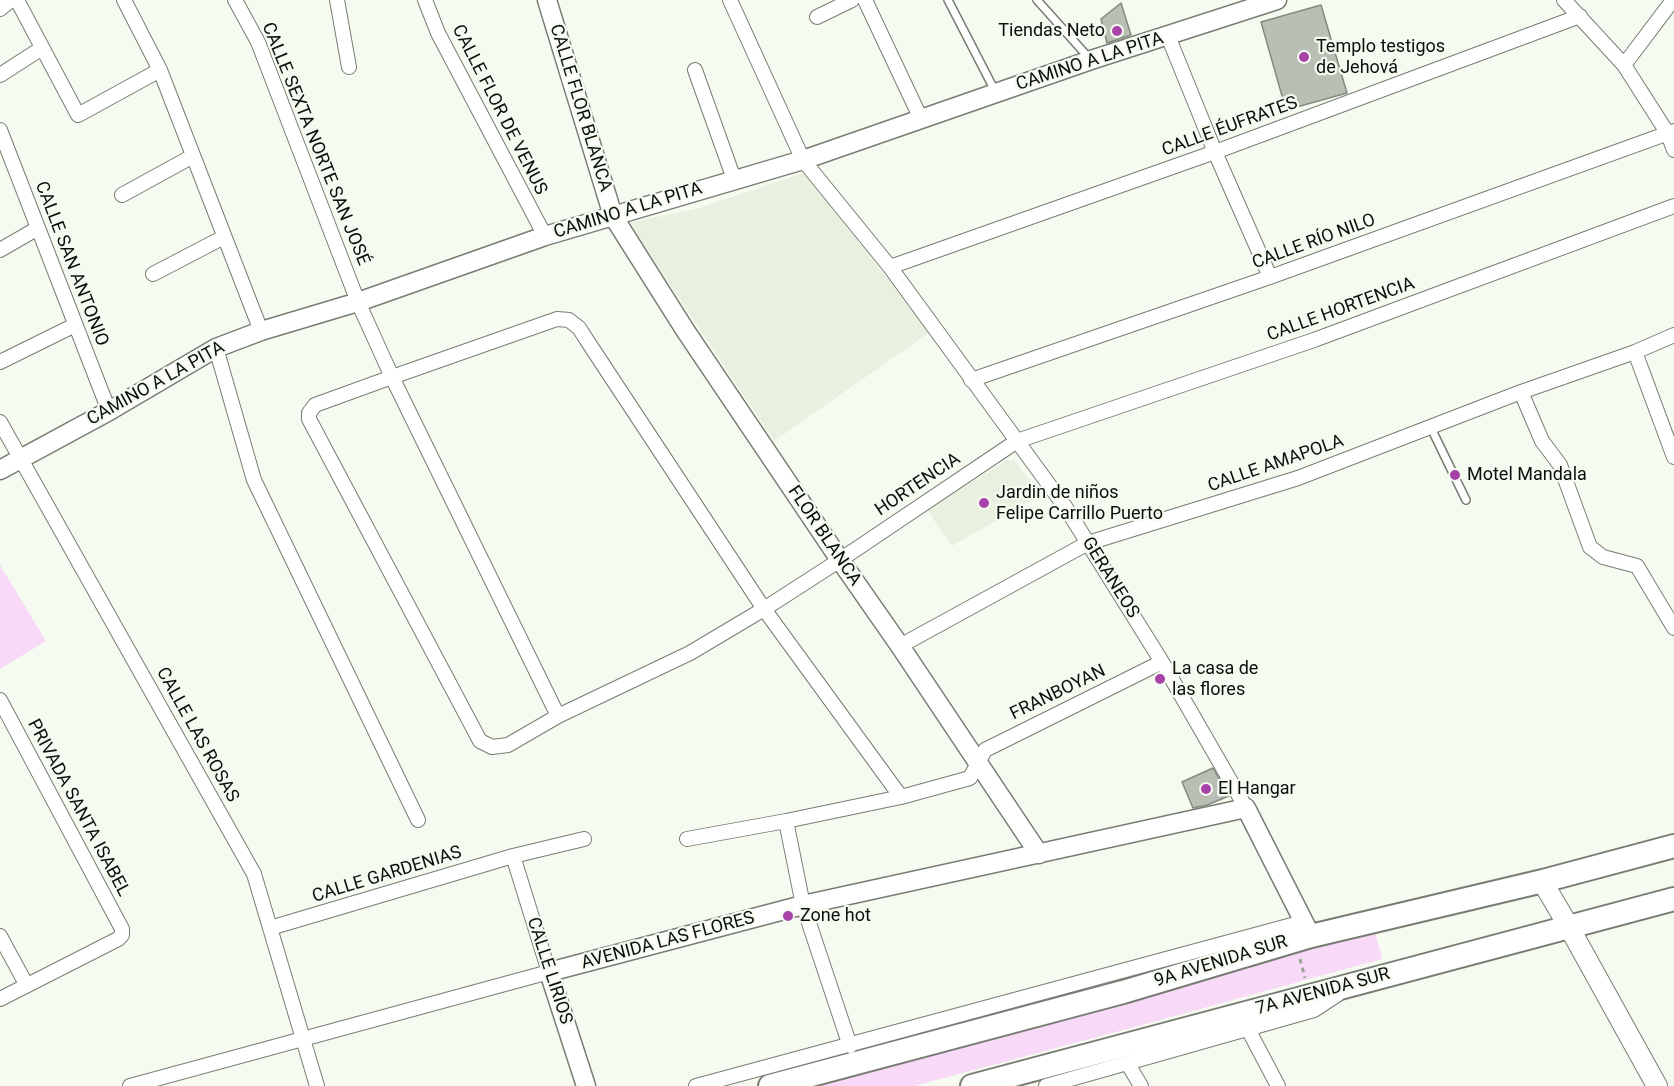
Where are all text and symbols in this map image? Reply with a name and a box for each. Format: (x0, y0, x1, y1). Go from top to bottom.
street label: CALLE SEXTA NORTE SAN JOSÉ (256, 19, 374, 269)
place label: Tiendas Neto (998, 20, 1105, 42)
street label: CALLE FLOR DE VENUS (447, 21, 551, 199)
street label: CALLE FLOR BLANCA (544, 22, 616, 194)
marker: Tiendas Neto (1110, 24, 1124, 38)
street label: CAMINO A LA PITA (1014, 28, 1166, 96)
place label: Templo testigos de Jehová (1316, 36, 1445, 78)
marker: Templo testigos de Jehová (1297, 50, 1311, 64)
street label: CALLE ÉUFRATES (1159, 92, 1301, 162)
street label: CAMINO A LA PITA (551, 178, 705, 244)
street label: CALLE SAN ANTONIO (30, 179, 112, 349)
street label: CALLE RÍO NILO (1249, 210, 1379, 274)
street label: CALLE HORTENCIA (1264, 273, 1418, 347)
street label: CAMINO A LA PITA (83, 337, 229, 431)
street label: CALLE AMAPOLA (1205, 431, 1347, 497)
street label: HORTENCIA (871, 449, 965, 521)
place label: Motel Mandala (1467, 464, 1587, 486)
marker: Motel Mandala (1448, 468, 1462, 482)
street label: FLOR BLANCA (783, 482, 865, 590)
place label: Jardin de niños Felipe Carrillo Puerto (996, 482, 1163, 524)
marker: Jardin de niños Felipe Carrillo Puerto (977, 496, 991, 510)
street label: GERANEOS (1077, 533, 1143, 623)
place label: La casa de las flores (1172, 658, 1258, 700)
street label: FRANBOYAN (1007, 661, 1109, 725)
street label: CALLE LAS ROSAS (151, 664, 243, 806)
marker: La casa de las flores (1153, 672, 1167, 686)
street label: PRIVADA SANTA ISABEL (22, 716, 134, 900)
place label: El Hangar (1218, 778, 1296, 800)
marker: El Hangar (1199, 782, 1213, 796)
street label: CALLE GARDENIAS (310, 842, 464, 908)
place label: Zone hot (800, 905, 871, 927)
street label: AVENIDA LAS FLORES (579, 907, 757, 975)
marker: Zone hot (781, 909, 795, 923)
street label: CALLE LIRIOS (522, 915, 576, 1027)
street label: 9A AVENIDA SUR (1152, 931, 1290, 993)
street label: 7A AVENIDA SUR (1254, 964, 1392, 1020)

